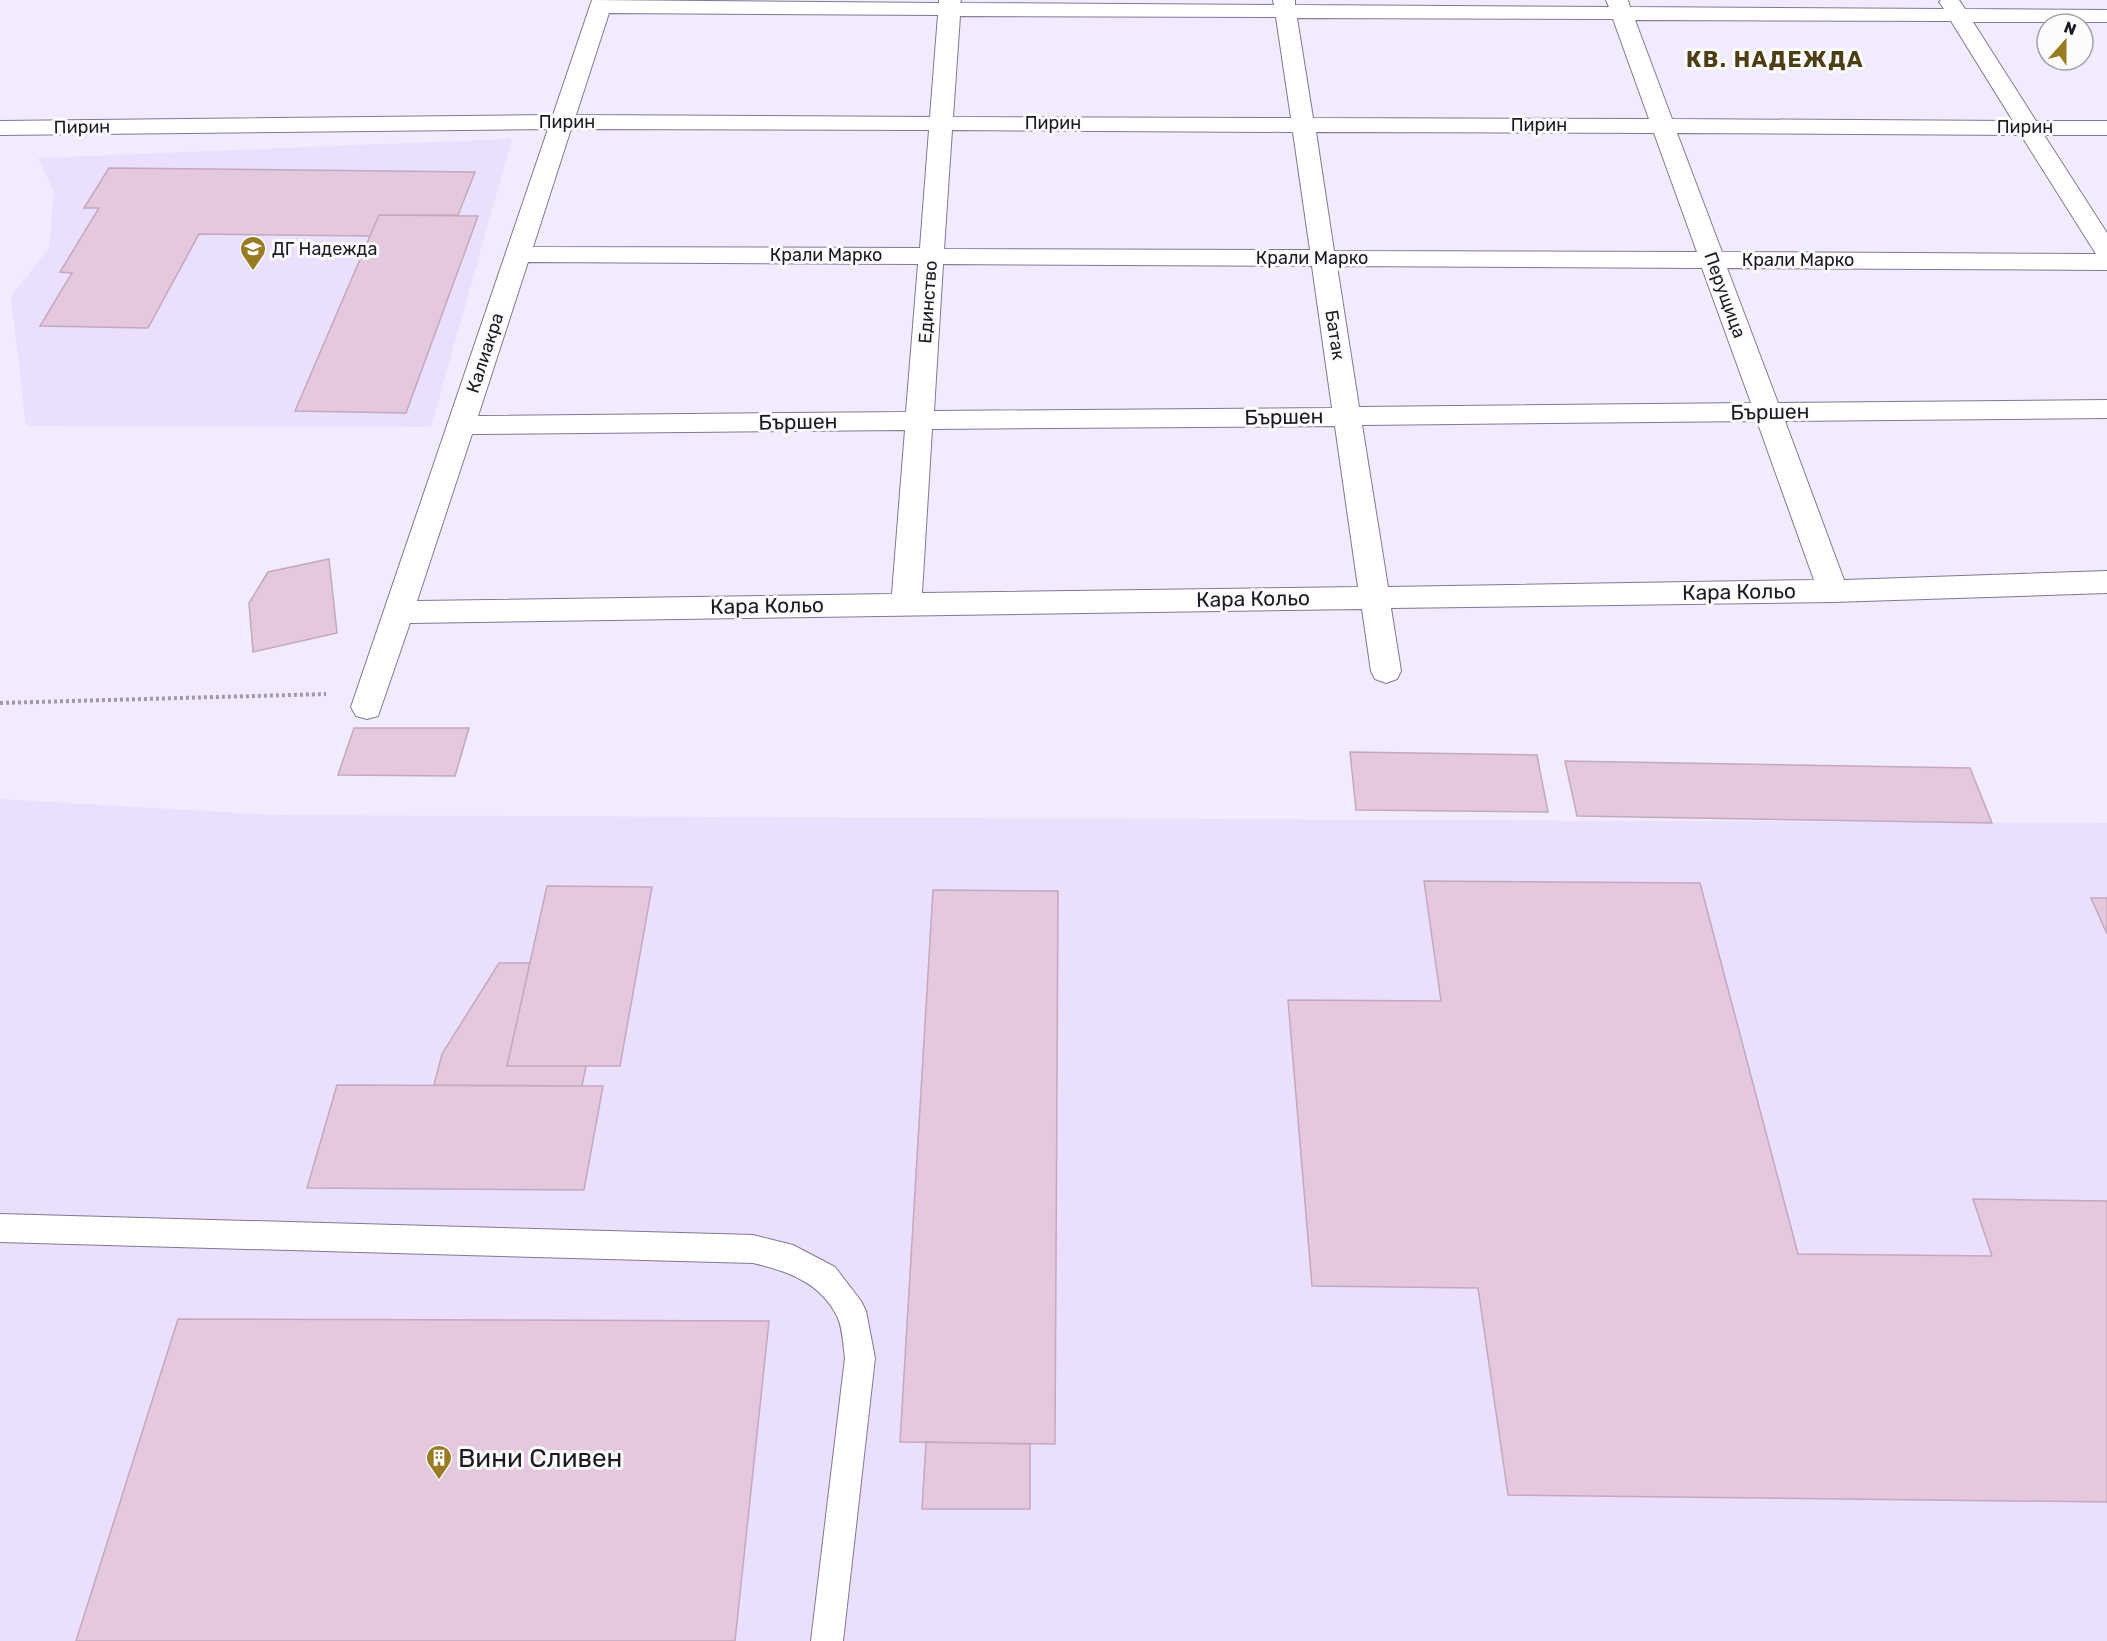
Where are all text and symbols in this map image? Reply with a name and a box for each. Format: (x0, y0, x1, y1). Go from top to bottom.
north arrow (2035, 12, 2095, 72)
text: N (2061, 18, 2079, 39)
district label: КВ. НАДЕЖДА (1686, 46, 1864, 73)
street label: Пирин (539, 111, 595, 133)
street label: Пирин (1025, 112, 1081, 134)
street label: Пирин (1511, 114, 1567, 136)
street label: Пирин (54, 116, 110, 138)
street label: Пирин (1997, 116, 2053, 138)
school or university icon: ДГ Надежда (238, 234, 268, 272)
place label: ДГ Надежда (272, 238, 377, 260)
street label: Крали Марко (770, 244, 882, 266)
street label: Крали Марко (1256, 247, 1368, 269)
street label: Перущица (1699, 249, 1751, 341)
street label: Крали Марко (1742, 249, 1854, 271)
street label: Единство (914, 260, 942, 344)
street label: Батак (1320, 308, 1350, 362)
street label: Калиакра (462, 310, 508, 396)
street label: Бършен (1730, 398, 1810, 425)
street label: Бършен (1244, 403, 1324, 430)
street label: Бършен (758, 408, 838, 435)
street label: Кара Кольо (1682, 578, 1796, 605)
street label: Кара Кольо (1196, 585, 1310, 612)
street label: Кара Кольо (710, 592, 824, 619)
building icon: Вини Сливен (424, 1443, 454, 1481)
place label: Вини Сливен (458, 1443, 622, 1474)

